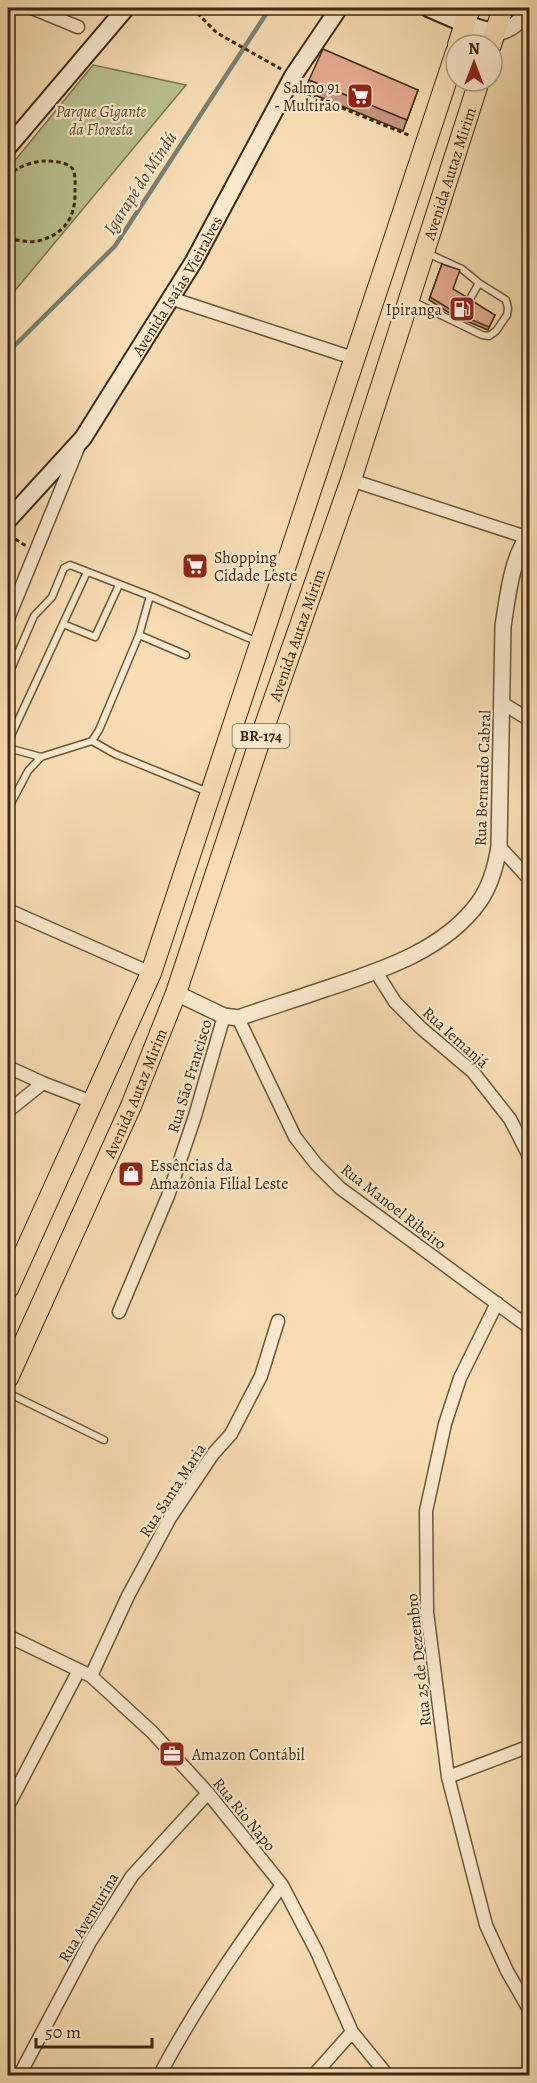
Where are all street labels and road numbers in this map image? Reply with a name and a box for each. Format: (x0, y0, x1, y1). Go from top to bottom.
street label: Avenida Autaz Mirim (418, 105, 482, 244)
street label: Avenida Isaías Vieiralves (127, 212, 228, 361)
street label: Avenida Autaz Mirim (264, 566, 331, 705)
street label: Rua Bernardo Cabral (470, 710, 496, 846)
road number: BR-174 (232, 724, 290, 748)
street label: Rua Iemanjá (417, 1002, 494, 1074)
street label: Rua São Francisco (162, 1017, 218, 1136)
street label: Avenida Autaz Mirim (99, 1025, 173, 1163)
street label: Rua Manoel Ribeiro (336, 1159, 451, 1255)
street label: Rua Santa Maria (134, 1439, 212, 1542)
street label: Rua 25 de Dezembro (401, 1592, 437, 1727)
street label: Rua Rio Napo (208, 1773, 281, 1856)
street label: Rua Aventurina (53, 1868, 125, 1967)

